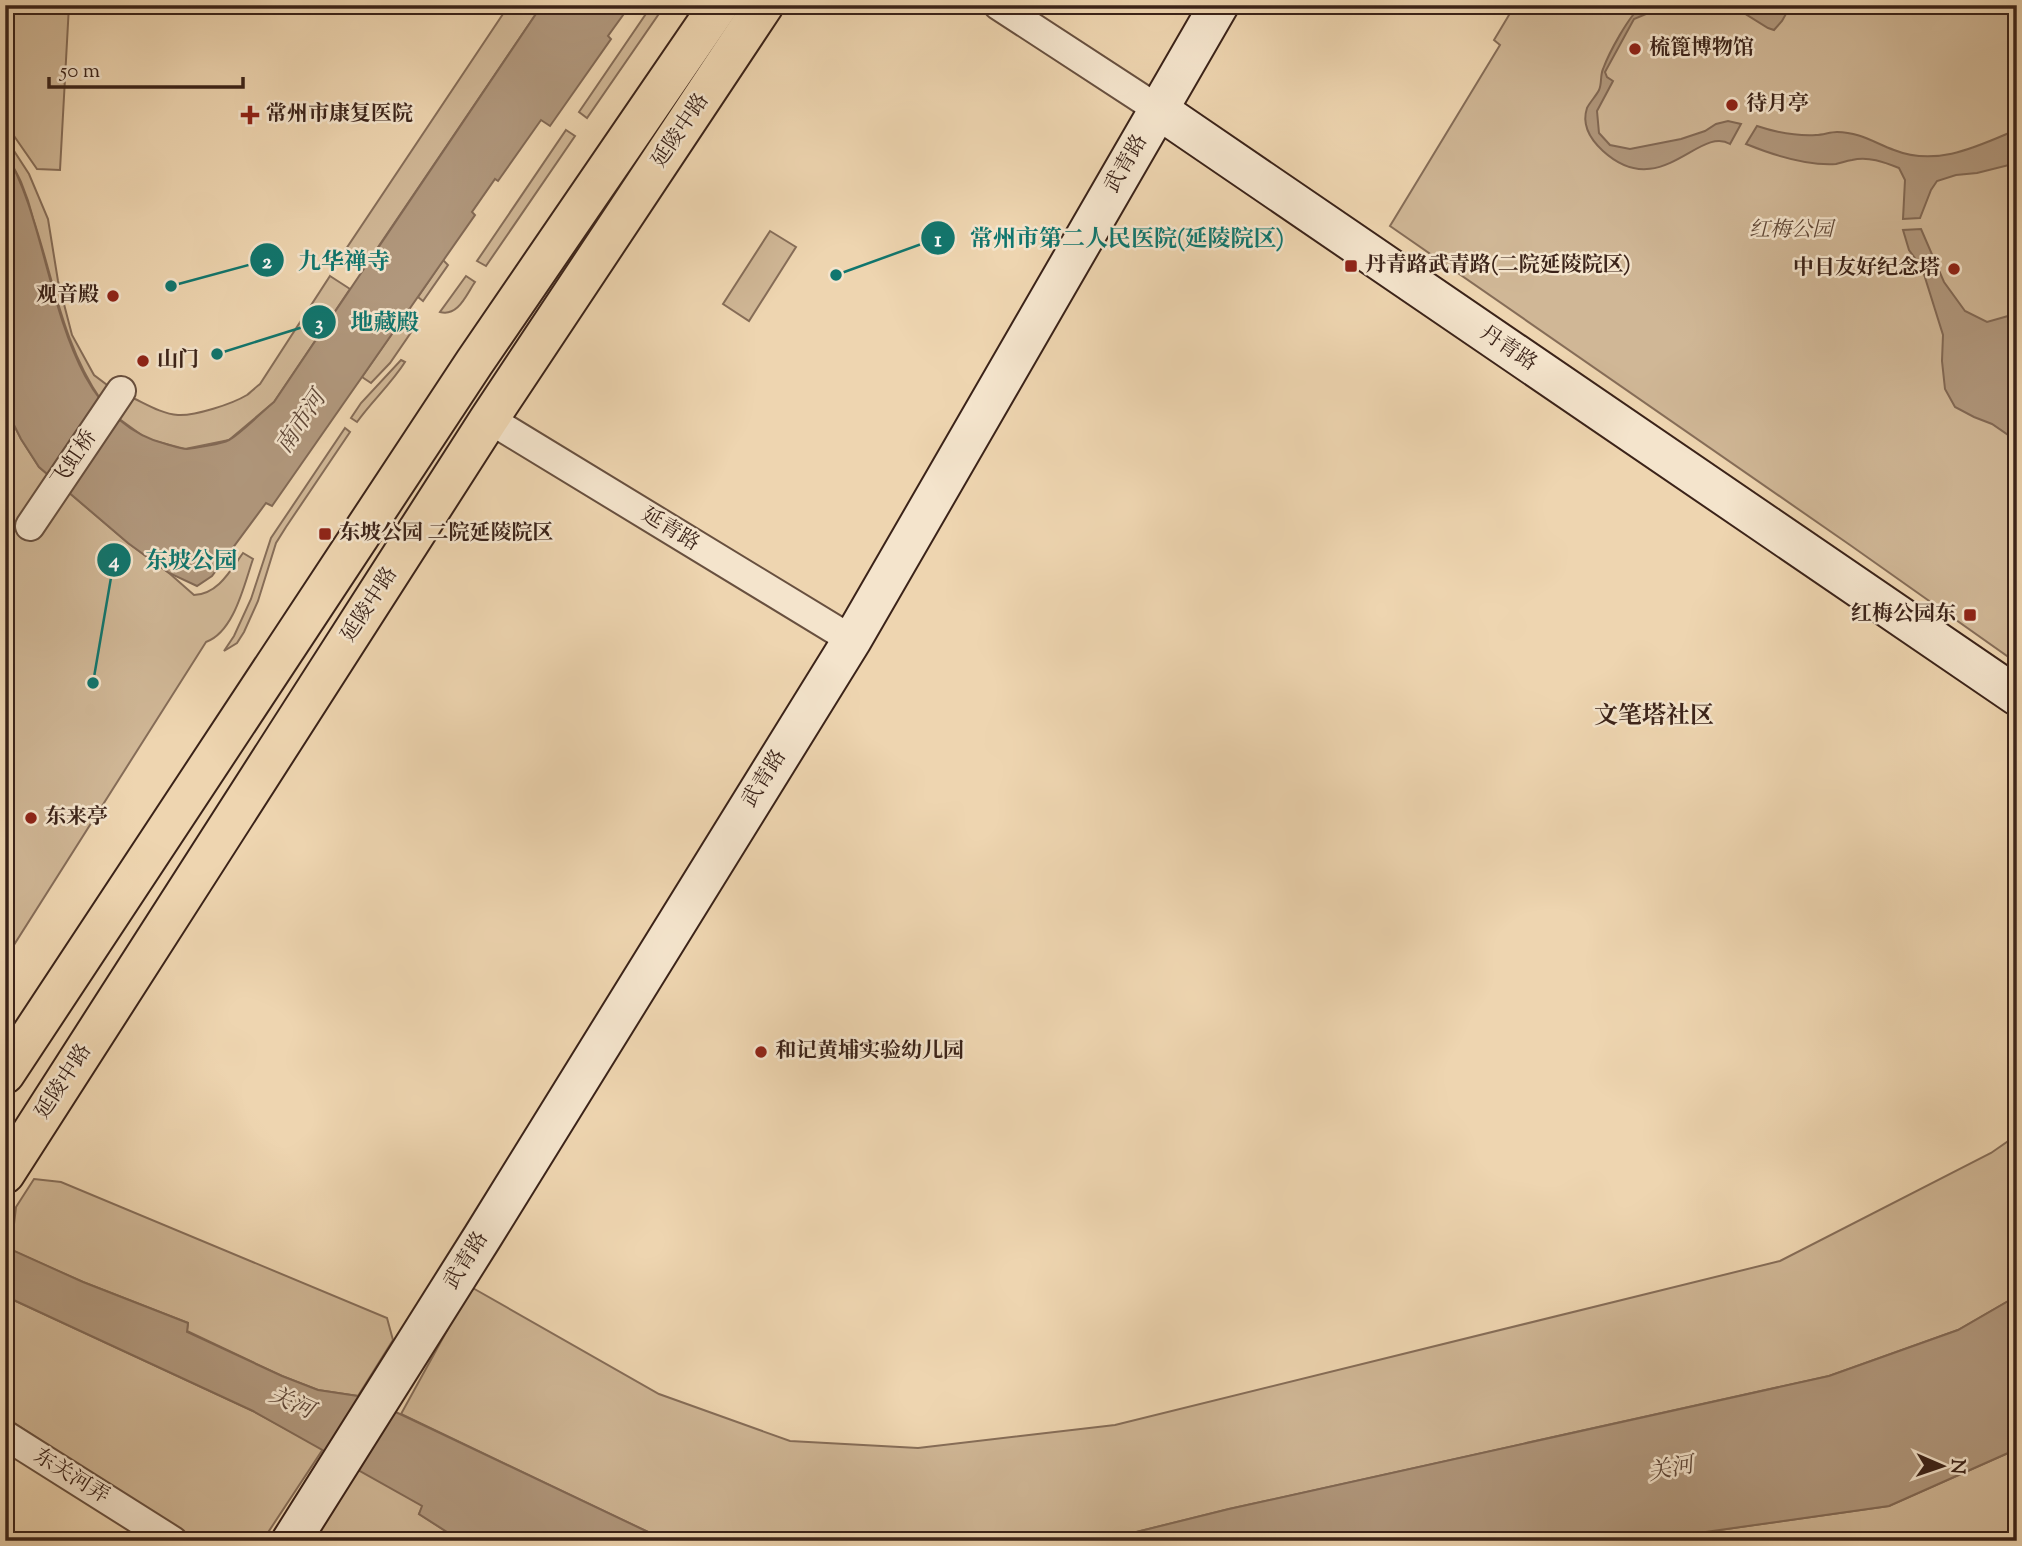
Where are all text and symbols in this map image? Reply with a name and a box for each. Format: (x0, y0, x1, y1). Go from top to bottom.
place label: 梳篦博物馆 (1649, 34, 1754, 64)
marker: 梳篦博物馆 (1627, 41, 1643, 57)
scale bar (49, 46, 243, 90)
text: 50 m (59, 57, 100, 87)
street label: 延陵中路 (645, 88, 717, 174)
place label: 待月亭 (1746, 90, 1809, 120)
marker: 待月亭 (1724, 97, 1740, 113)
place label: 常州市康复医院 (266, 100, 413, 130)
marker: 常州市康复医院 (240, 105, 260, 125)
street label: 武青路 (1098, 129, 1156, 199)
callout: 常州市第二人民医院(延陵院区) (921, 216, 1298, 260)
park label: 红梅公园 (1749, 216, 1836, 246)
text: 常州市第二人民医院(延陵院区) (970, 224, 1284, 257)
text: 1 (934, 226, 942, 256)
callout: 九华禅寺 (249, 238, 404, 282)
text: 九华禅寺 (298, 247, 390, 280)
text: 2 (262, 248, 272, 278)
place label: 丹青路武青路(二院延陵院区) (1365, 251, 1631, 281)
place label: 中日友好纪念塔 (1793, 254, 1940, 284)
marker: 丹青路武青路(二院延陵院区) (1343, 258, 1359, 274)
marker: 中日友好纪念塔 (1946, 261, 1962, 277)
place label: 观音殿 (36, 281, 99, 311)
marker: 观音殿 (105, 288, 121, 304)
callout: 地藏殿 (302, 300, 434, 344)
text: 地藏殿 (351, 308, 420, 341)
text: 3 (315, 310, 323, 340)
street label: 丹青路 (1473, 319, 1543, 379)
place label: 山门 (157, 346, 199, 376)
marker: 山门 (135, 353, 151, 369)
water label: 南市河 (269, 382, 337, 461)
street label: 飞虹桥 (45, 424, 105, 494)
street label: 延青路 (635, 501, 705, 559)
place label: 东坡公园 二院延陵院区 (339, 519, 553, 549)
marker: 东坡公园 二院延陵院区 (317, 526, 333, 542)
callout: 东坡公园 (96, 538, 251, 582)
text: 东坡公园 (145, 546, 237, 579)
text: 4 (108, 547, 120, 577)
street label: 延陵中路 (335, 562, 405, 648)
place label: 红梅公园东 (1851, 600, 1956, 630)
marker: 红梅公园东 (1962, 607, 1978, 623)
district label: 文笔塔社区 (1594, 700, 1714, 734)
street label: 武青路 (736, 744, 794, 814)
place label: 东来亭 (45, 803, 108, 833)
marker: 东来亭 (23, 810, 39, 826)
place label: 和记黄埔实验幼儿园 (775, 1037, 964, 1067)
street label: 延陵中路 (29, 1039, 99, 1125)
marker: 和记黄埔实验幼儿园 (753, 1044, 769, 1060)
street label: 武青路 (438, 1226, 496, 1296)
water label: 关河 (263, 1380, 322, 1430)
north arrow (1906, 1430, 1976, 1500)
street label: 东关河弄 (27, 1442, 115, 1512)
water label: 关河 (1645, 1449, 1701, 1491)
text: N (1943, 1458, 1970, 1475)

